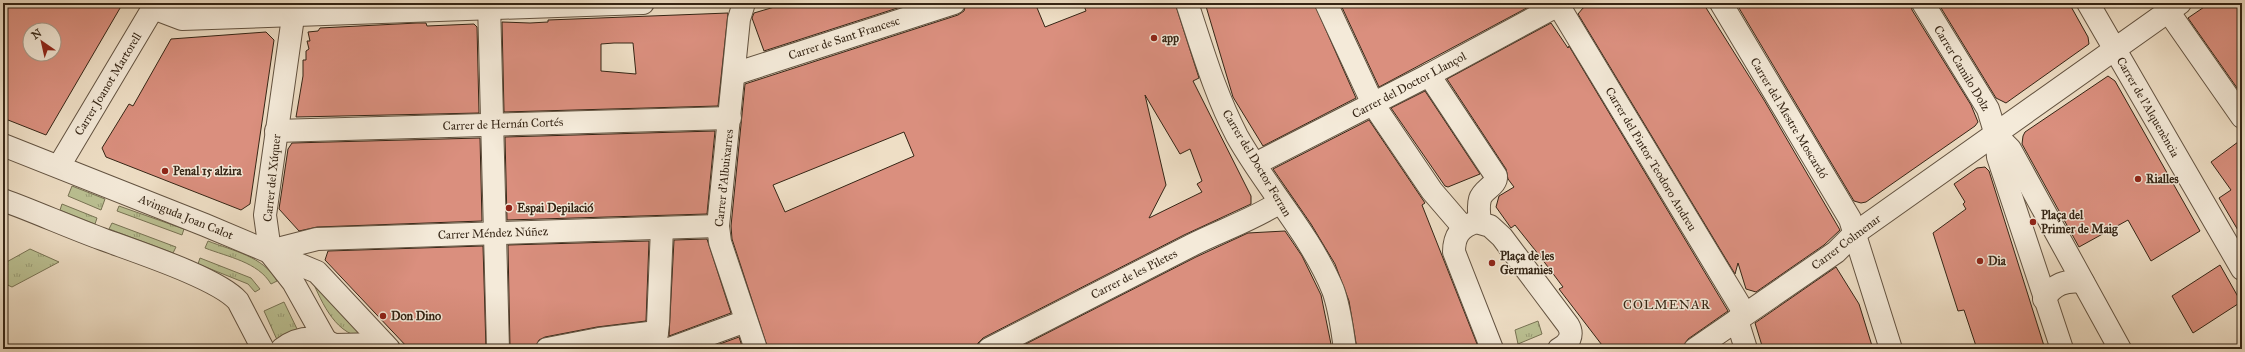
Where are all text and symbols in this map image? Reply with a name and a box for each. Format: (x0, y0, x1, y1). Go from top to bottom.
street label: Carrer de Sant Francesc (787, 13, 901, 63)
north arrow (22, 22, 62, 62)
street label: Carrer Camilo Dolz (1931, 23, 1993, 114)
text: N (29, 26, 45, 42)
street label: Carrer Joanot Martorell (72, 29, 146, 139)
place label: app (1162, 31, 1179, 46)
marker: app (1149, 33, 1159, 43)
street label: Carrer del Doctor Llançol (1349, 49, 1469, 121)
street label: Carrer de l'Alquenència (2113, 54, 2183, 161)
street label: Carrer del Mestre Moscardó (1747, 55, 1831, 181)
street label: Carrer del Pintor Teodoro Andreu (1602, 85, 1700, 234)
street label: Carrer del Doctor Ferran (1219, 107, 1295, 219)
street label: Carrer de Hernán Cortés (442, 115, 564, 133)
street label: Carrer d'Albuixarres (712, 128, 736, 228)
street label: Carrer del Xúquer (260, 133, 285, 223)
place label: Penal 15 alzira (173, 164, 242, 178)
marker: Penal 15 alzira (160, 166, 170, 176)
place label: Rialles (2146, 172, 2179, 186)
marker: Rialles (2133, 174, 2143, 184)
street label: Avinguda Joan Calot (135, 191, 236, 244)
place label: Espai Depilació (517, 201, 593, 216)
marker: Espai Depilació (504, 203, 514, 213)
place label: Plaça del Primer de Maig (2041, 208, 2118, 237)
street label: Carrer Colmenar (1809, 211, 1884, 273)
marker: Plaça del Primer de Maig (2028, 217, 2038, 227)
street label: Carrer Méndez Núñez (438, 224, 549, 242)
street label: Carrer de les Piletes (1088, 246, 1180, 302)
place label: Plaça de les Germanies (1500, 249, 1555, 277)
place label: Dia (1988, 254, 2007, 268)
marker: Dia (1975, 256, 1985, 266)
marker: Plaça de les Germanies (1487, 258, 1497, 268)
district label: COLMENAR (1623, 297, 1711, 313)
place label: Don Dino (391, 309, 441, 323)
marker: Don Dino (378, 311, 388, 321)

